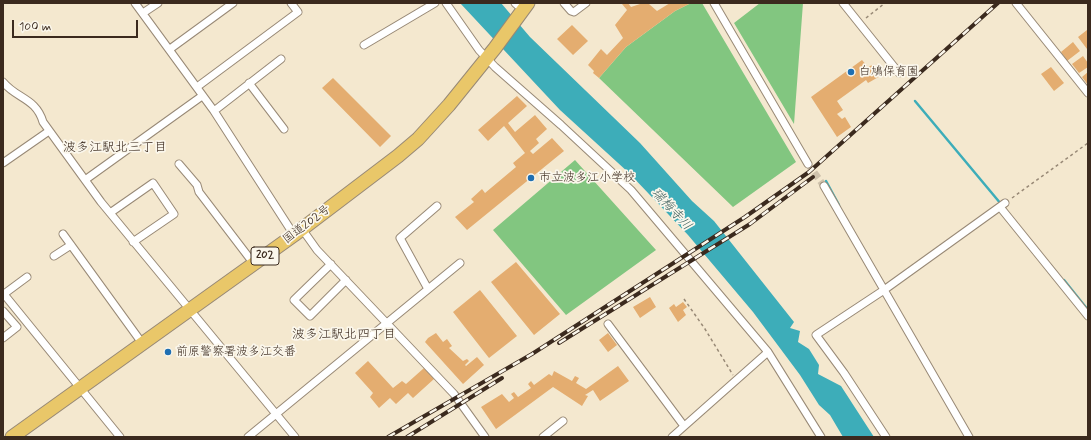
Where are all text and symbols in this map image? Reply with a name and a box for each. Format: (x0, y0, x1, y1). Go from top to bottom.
scale bar (14, 12, 140, 38)
text: 100 m (19, 19, 51, 35)
place label: 白鳩保育園 (859, 65, 919, 79)
marker: 白鳩保育園 (846, 67, 856, 77)
district label: 波多江駅北三丁目 (63, 140, 167, 156)
place label: 市立波多江小学校 (539, 171, 635, 185)
marker: 市立波多江小学校 (526, 173, 536, 183)
water label: 瑞梅寺川 (648, 186, 694, 234)
street label: 国道202号 (280, 202, 334, 248)
road number: 202 (251, 247, 279, 265)
district label: 波多江駅北四丁目 (292, 327, 396, 343)
place label: 前原警察署波多江交番 (176, 345, 296, 359)
marker: 前原警察署波多江交番 (163, 347, 173, 357)

